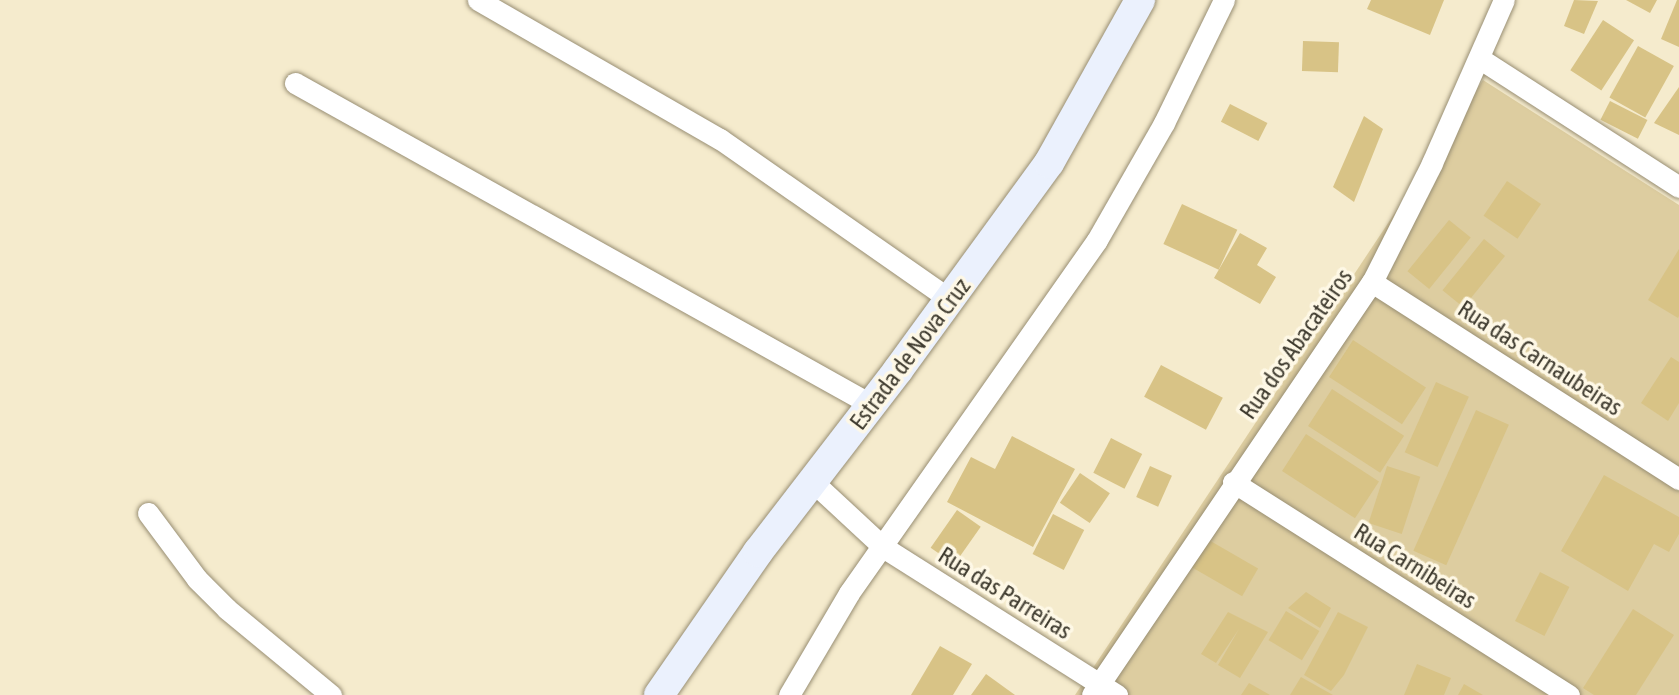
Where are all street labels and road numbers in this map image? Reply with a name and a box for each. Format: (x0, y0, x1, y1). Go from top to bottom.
street label: Rua dos Abacateiros (1234, 263, 1358, 425)
street label: Estrada de Nova Cruz (844, 273, 976, 435)
street label: Rua das Carnaubeiras (1453, 294, 1627, 422)
street label: Rua Carnibeiras (1349, 517, 1481, 615)
street label: Rua das Parreiras (933, 541, 1077, 645)

